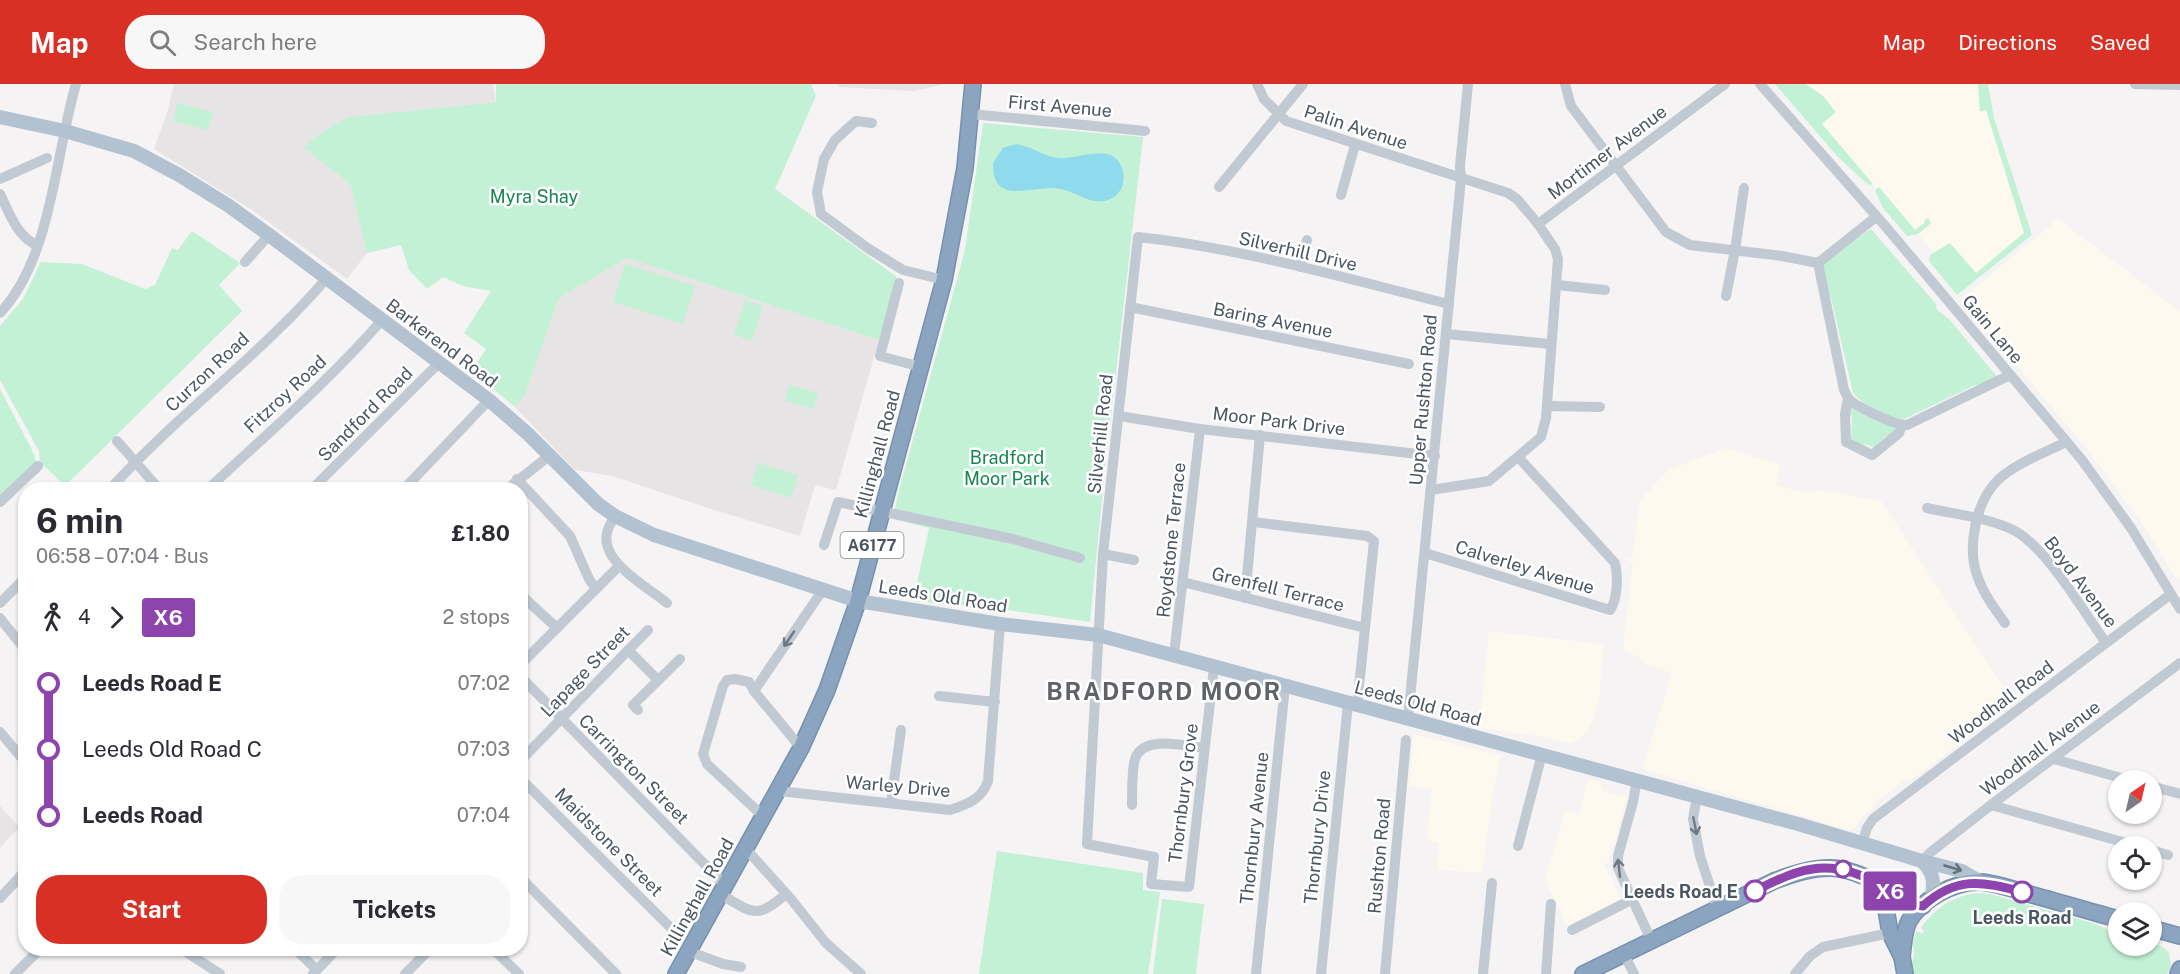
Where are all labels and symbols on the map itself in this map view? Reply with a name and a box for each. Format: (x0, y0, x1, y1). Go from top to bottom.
street label: First Avenue (1007, 91, 1113, 121)
street label: Palin Avenue (1302, 100, 1410, 154)
street label: Mortimer Avenue (1543, 100, 1671, 204)
park label: Myra Shay (490, 186, 579, 207)
street label: Silverhill Drive (1237, 227, 1359, 275)
street label: Gain Lane (1958, 290, 2028, 368)
street label: Barkerend Road (382, 294, 502, 392)
street label: Baring Avenue (1211, 298, 1335, 342)
street label: Upper Rushton Road (1405, 314, 1441, 486)
street label: Curzon Road (161, 328, 253, 416)
street label: Fitzroy Road (240, 351, 330, 437)
street label: Sandford Road (313, 362, 417, 466)
street label: Silverhill Road (1083, 373, 1117, 495)
street label: Killinghall Road (850, 388, 904, 520)
street label: Moor Park Drive (1212, 402, 1346, 440)
park label: Bradford Moor Park (964, 447, 1050, 489)
street label: Roydstone Terrace (1152, 461, 1190, 619)
road number: A6177 (840, 532, 904, 558)
street label: Boyd Avenue (2040, 532, 2122, 632)
street label: Calverley Avenue (1453, 536, 1597, 598)
street label: Grenfell Terrace (1210, 562, 1346, 616)
street label: Leeds Old Road (877, 575, 1009, 617)
street label: Lapage Street (536, 621, 634, 721)
one-way arrow (783, 631, 795, 647)
street label: Woodhall Road (1945, 656, 2057, 748)
street label: Leeds Old Road (1352, 676, 1484, 730)
district label: BRADFORD MOOR (1046, 677, 1282, 705)
street label: Woodhall Avenue (1976, 696, 2104, 800)
street label: Carrington Street (575, 710, 693, 828)
street label: Thornbury Grove (1164, 722, 1202, 864)
street label: Thornbury Avenue (1236, 751, 1272, 905)
street label: Thornbury Drive (1300, 769, 1334, 905)
north arrow (2108, 770, 2162, 824)
street label: Warley Drive (845, 771, 951, 801)
street label: Maidstone Street (551, 784, 667, 900)
street label: Rushton Road (1363, 797, 1395, 915)
one-way arrow (1690, 816, 1701, 835)
street label: Killinghall Road (656, 834, 738, 960)
one-way arrow (1613, 858, 1624, 878)
unlabelled marker (1834, 860, 1852, 878)
one-way arrow (1943, 863, 1962, 874)
line badge: X6 (1863, 872, 1917, 910)
marker: Leeds Road E (1744, 880, 1766, 902)
place label: Leeds Road E (1624, 881, 1738, 902)
marker: Leeds Road (2011, 881, 2033, 903)
place label: Leeds Road (1972, 907, 2072, 928)

